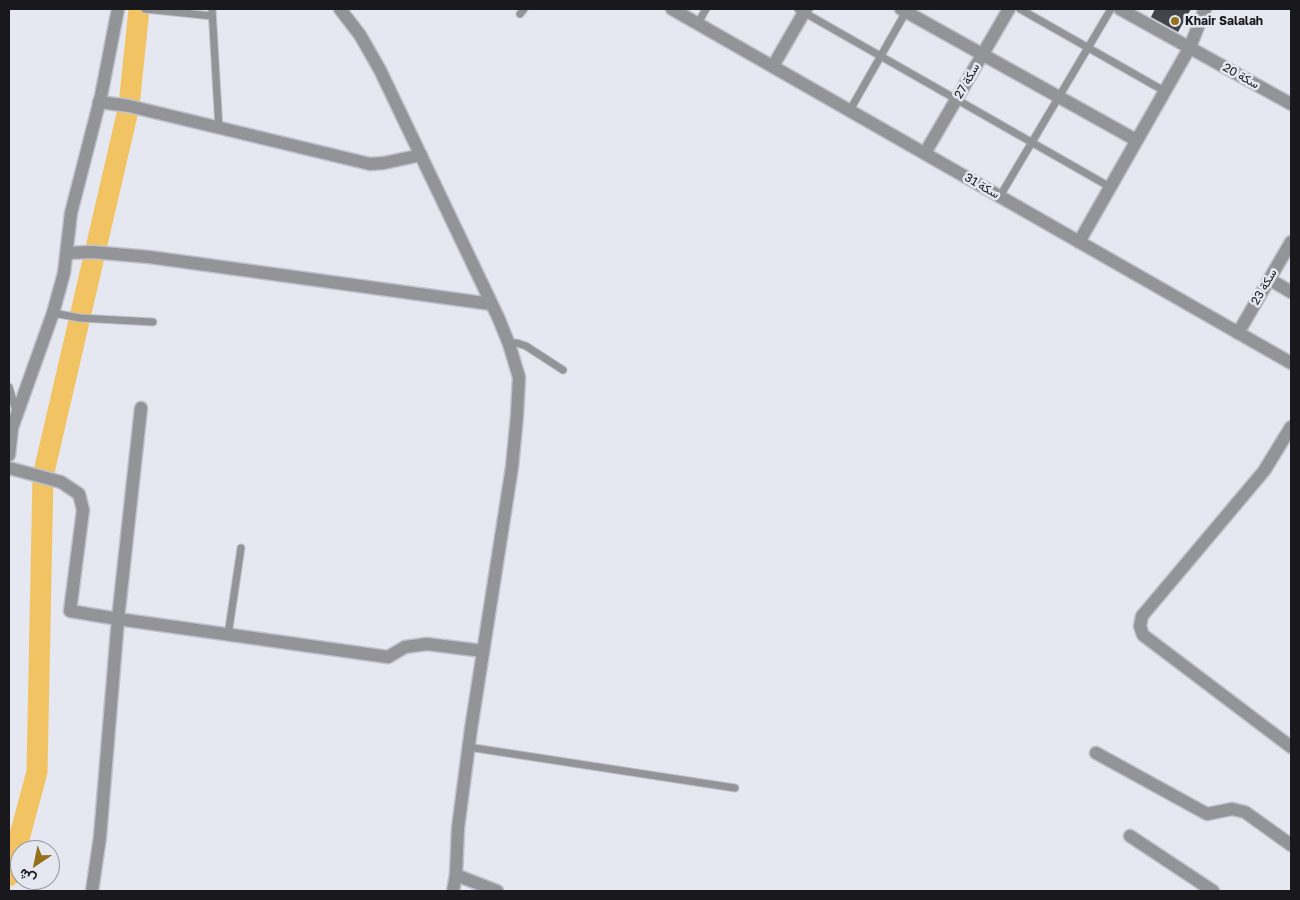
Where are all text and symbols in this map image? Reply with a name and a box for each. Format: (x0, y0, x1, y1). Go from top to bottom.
place label: Khair Salalah (1185, 14, 1263, 28)
marker: Khair Salalah (1169, 15, 1181, 27)
street label: سكة 20 (1220, 60, 1262, 92)
street label: سكة 27 (951, 61, 983, 101)
street label: سكة 31 (962, 170, 1002, 202)
street label: سكة 23 (1248, 267, 1280, 307)
north arrow (10, 840, 60, 890)
text: ش (15, 865, 39, 889)

